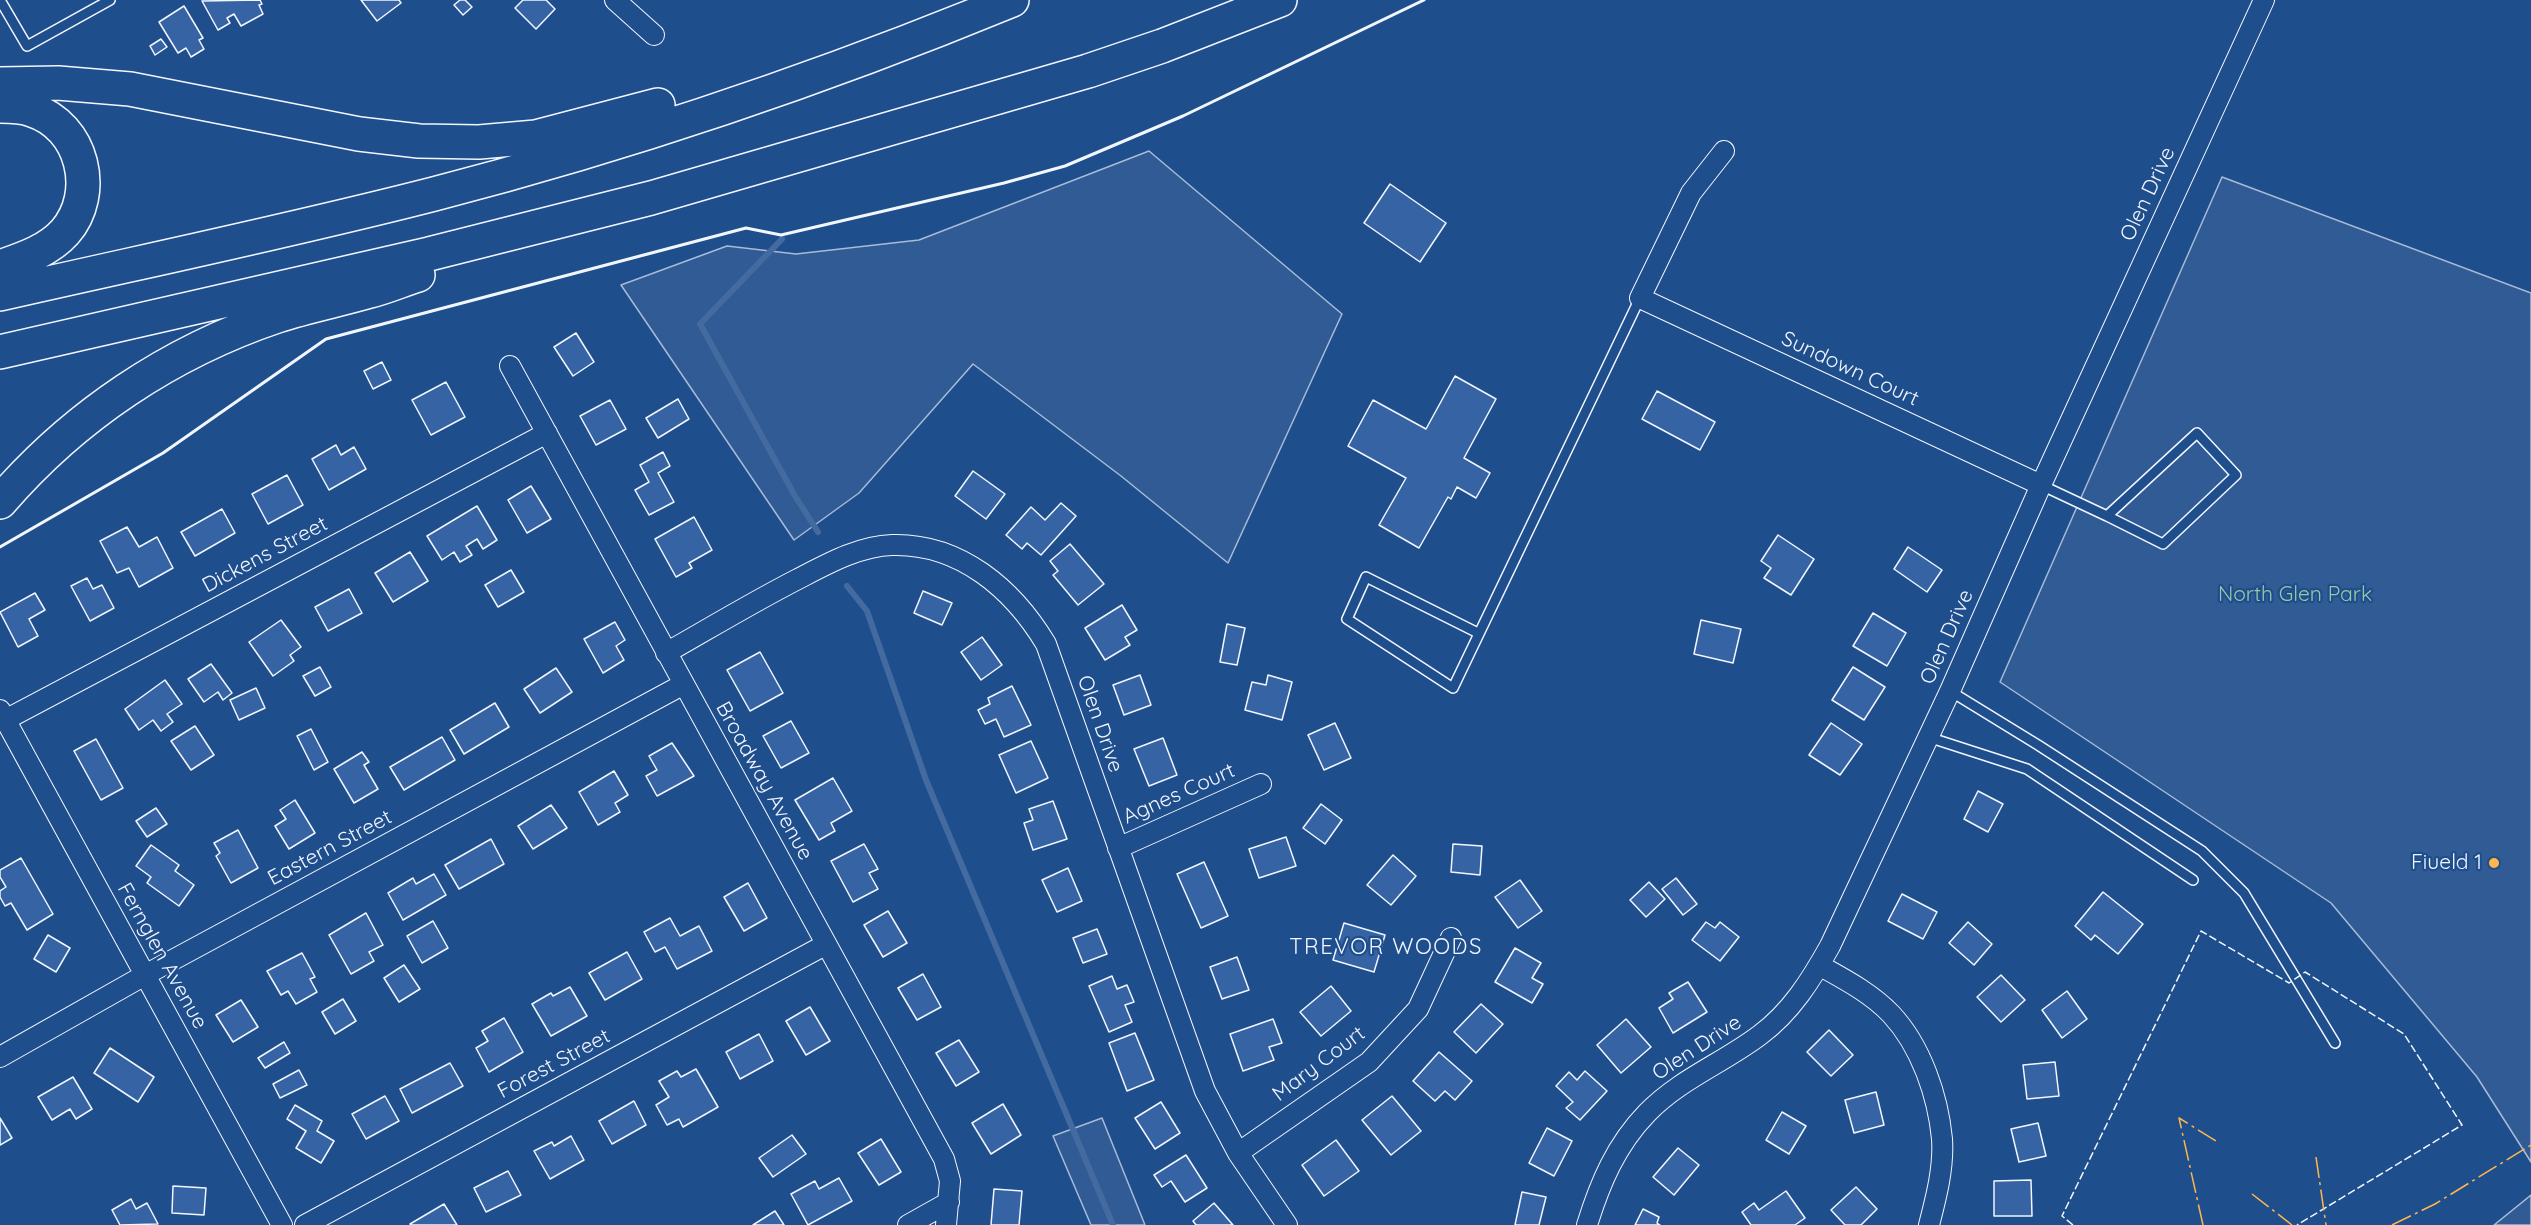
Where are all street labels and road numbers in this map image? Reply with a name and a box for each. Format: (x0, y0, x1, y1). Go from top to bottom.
street label: Olen Drive (2115, 143, 2181, 245)
street label: Sundown Court (1777, 326, 1923, 412)
street label: Dickens Street (198, 511, 332, 599)
street label: Olen Drive (1915, 586, 1979, 688)
street label: Olen Drive (1072, 672, 1128, 776)
street label: Broadway Avenue (710, 697, 818, 865)
street label: Agnes Court (1119, 758, 1239, 830)
street label: Eastern Street (264, 805, 396, 891)
street label: Fernglen Avenue (111, 879, 213, 1033)
street label: Olen Drive (1648, 1010, 1746, 1086)
street label: Mary Court (1268, 1021, 1370, 1107)
street label: Forest Street (493, 1024, 615, 1104)

